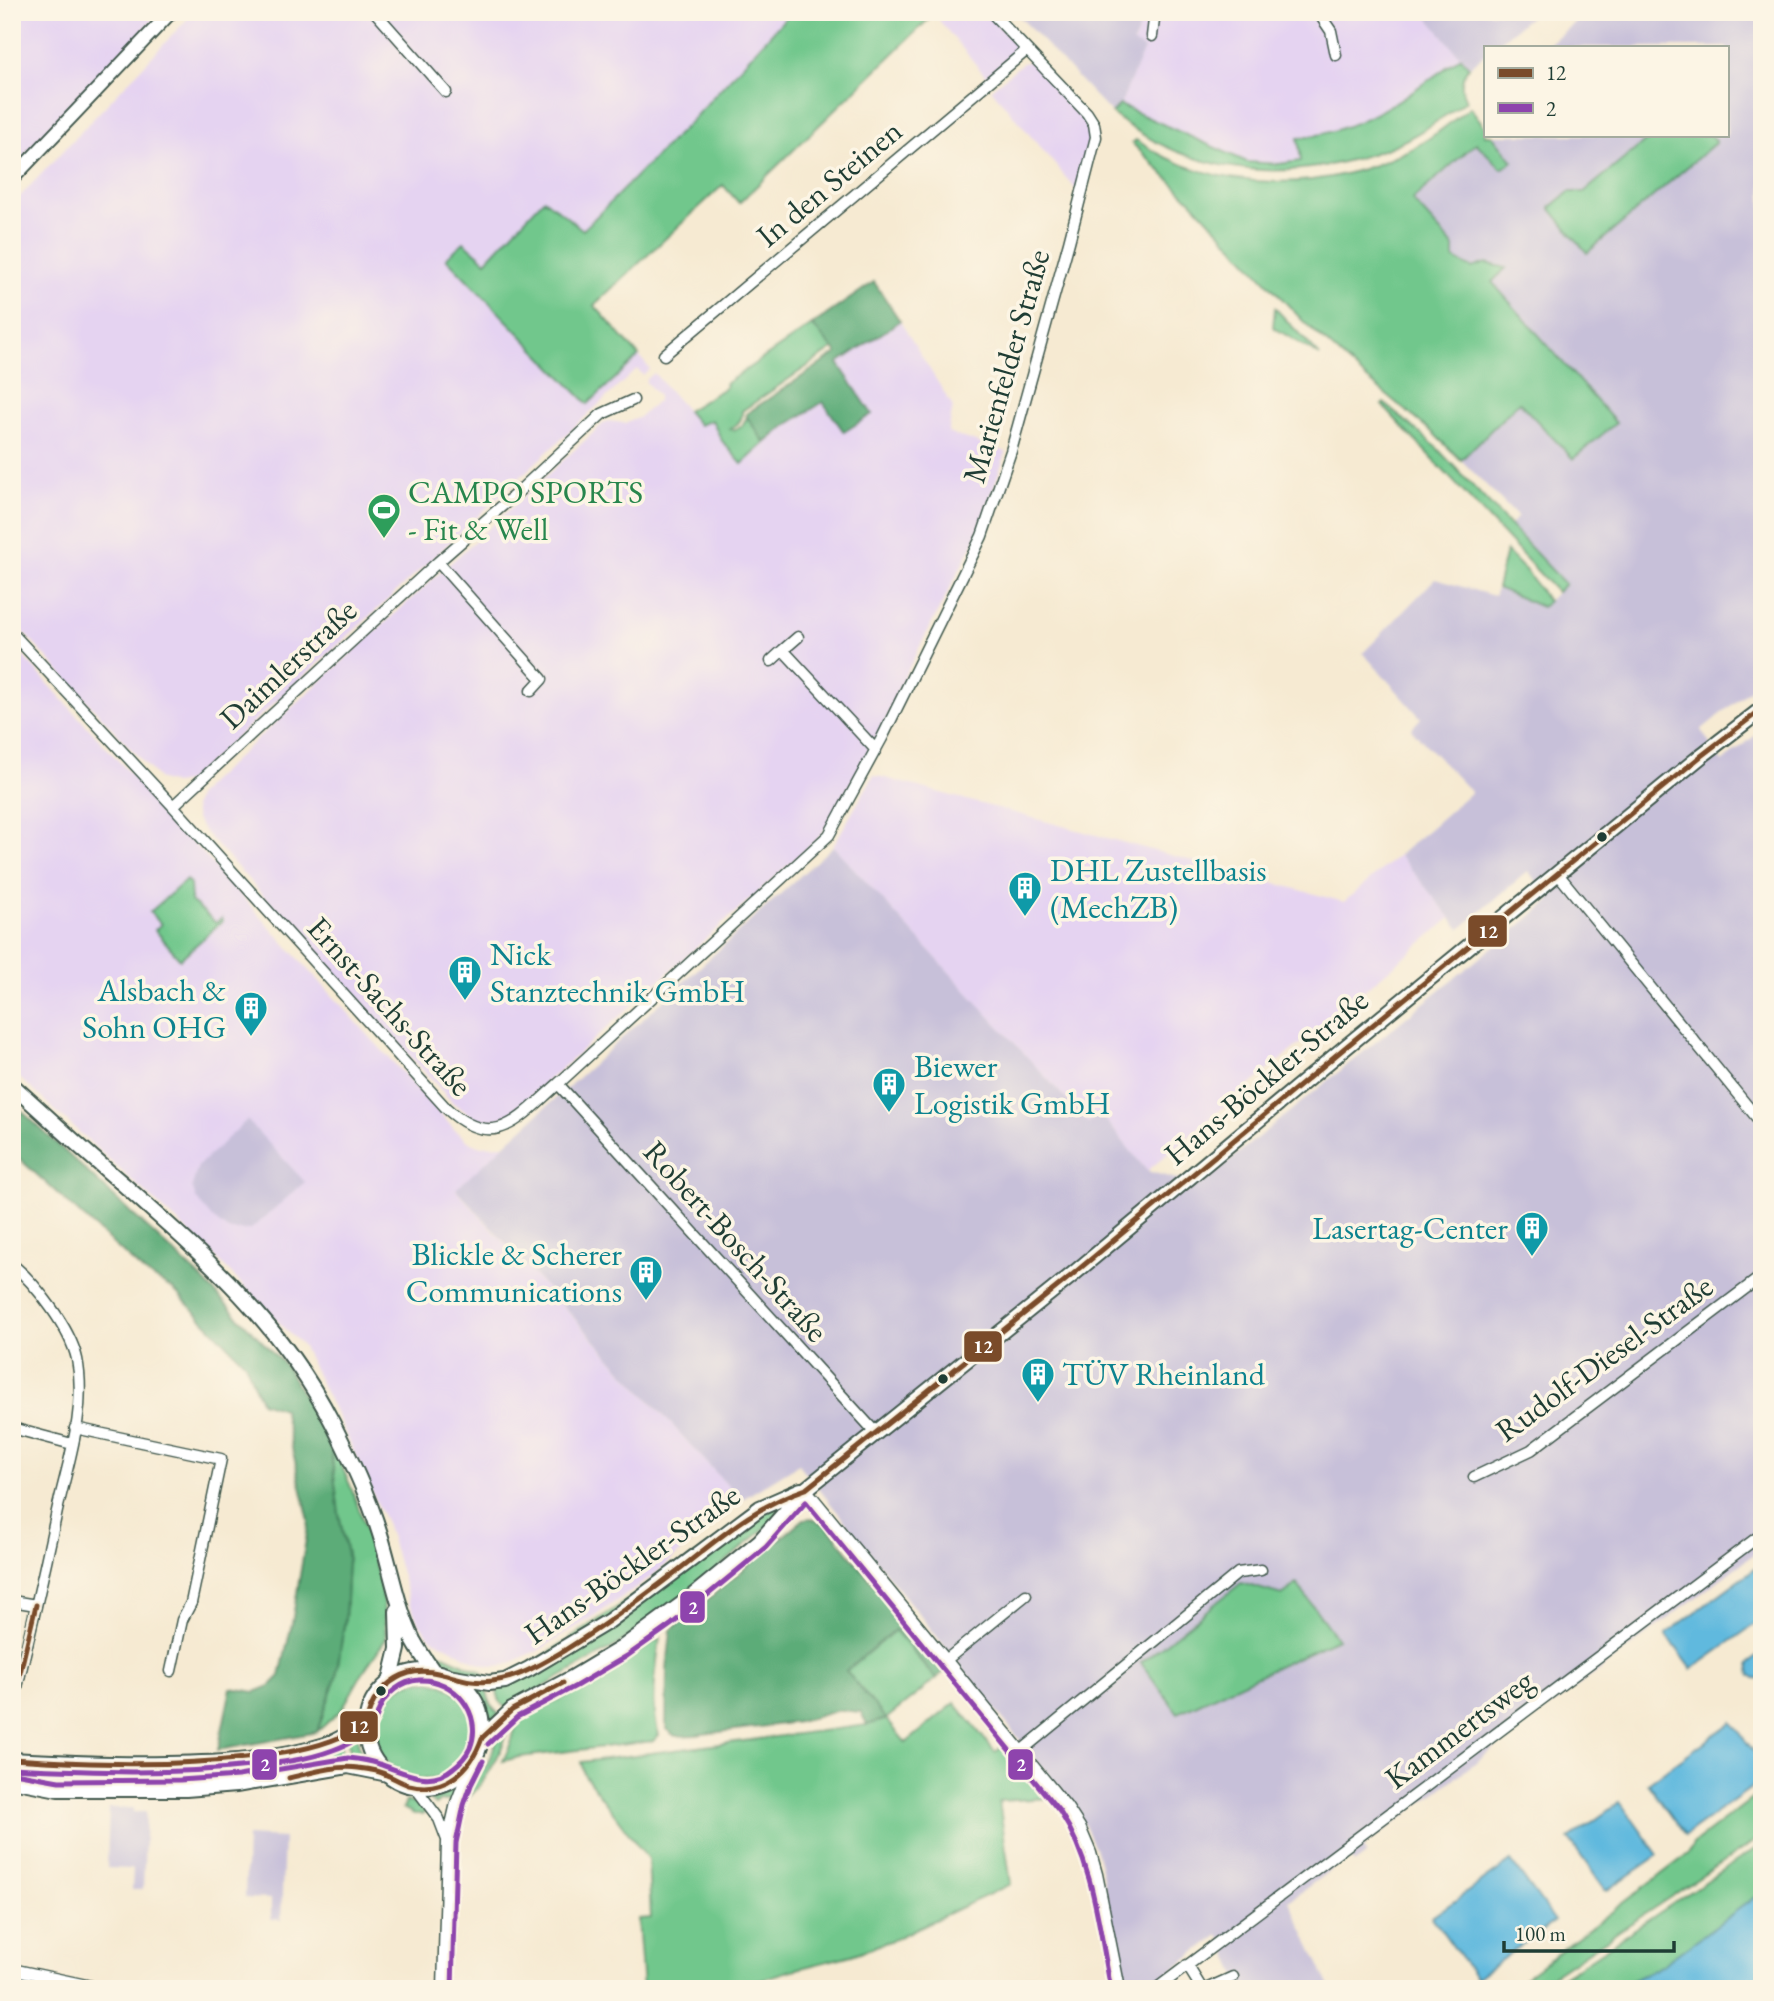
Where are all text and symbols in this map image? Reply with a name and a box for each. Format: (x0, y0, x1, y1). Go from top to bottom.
legend (1484, 46, 1728, 136)
text: 12 (1546, 59, 1566, 86)
text: 2 (1546, 95, 1556, 122)
street label: In den Steinen (747, 110, 911, 256)
street label: Marienfelder Straße (953, 244, 1059, 488)
place label: CAMPO SPORTS - Fit & Well (408, 471, 643, 550)
sports icon: CAMPO SPORTS - Fit & Well (365, 491, 403, 540)
street label: Daimlerstraße (210, 590, 366, 738)
unlabelled marker (1595, 830, 1609, 844)
place label: DHL Zustellbasis (MechZB) (1050, 849, 1267, 928)
building icon: DHL Zustellbasis (MechZB) (1006, 869, 1044, 918)
street label: Ernst-Sachs-Straße (298, 907, 482, 1105)
line badge: 12 (1467, 914, 1508, 948)
text: 12 (1478, 919, 1498, 944)
place label: Nick Stanztechnik GmbH (490, 933, 745, 1012)
building icon: Nick Stanztechnik GmbH (446, 953, 484, 1002)
place label: Alsbach & Sohn OHG (82, 969, 226, 1048)
street label: Hans-Böckler-Straße (1155, 979, 1377, 1175)
building icon: Alsbach & Sohn OHG (232, 989, 270, 1038)
place label: Biewer Logistik GmbH (914, 1045, 1111, 1124)
building icon: Biewer Logistik GmbH (870, 1065, 908, 1114)
street label: Robert-Bosch-Straße (634, 1131, 838, 1351)
place label: Lasertag-Center (1312, 1207, 1508, 1249)
building icon: Lasertag-Center (1513, 1209, 1551, 1258)
place label: Blickle & Scherer Communications (406, 1233, 622, 1312)
building icon: Blickle & Scherer Communications (627, 1253, 665, 1302)
street label: Rudolf-Diesel-Straße (1487, 1265, 1721, 1451)
line badge: 12 (963, 1330, 1003, 1363)
text: 12 (973, 1334, 993, 1359)
place label: TÜV Rheinland (1062, 1353, 1266, 1395)
building icon: TÜV Rheinland (1019, 1355, 1057, 1404)
unlabelled marker (936, 1372, 950, 1386)
street label: Hans-Böckler-Straße (516, 1474, 748, 1654)
line badge: 2 (679, 1590, 706, 1624)
text: 2 (688, 1595, 698, 1620)
street label: Kammertsweg (1376, 1659, 1543, 1799)
unlabelled marker (374, 1684, 388, 1698)
line badge: 12 (339, 1710, 379, 1743)
text: 12 (349, 1714, 369, 1739)
line badge: 2 (251, 1748, 278, 1781)
line badge: 2 (1007, 1748, 1034, 1781)
text: 2 (260, 1752, 270, 1777)
text: 2 (1016, 1752, 1026, 1777)
scale bar (1504, 1910, 1674, 1954)
text: 100 m (1515, 1920, 1566, 1947)

